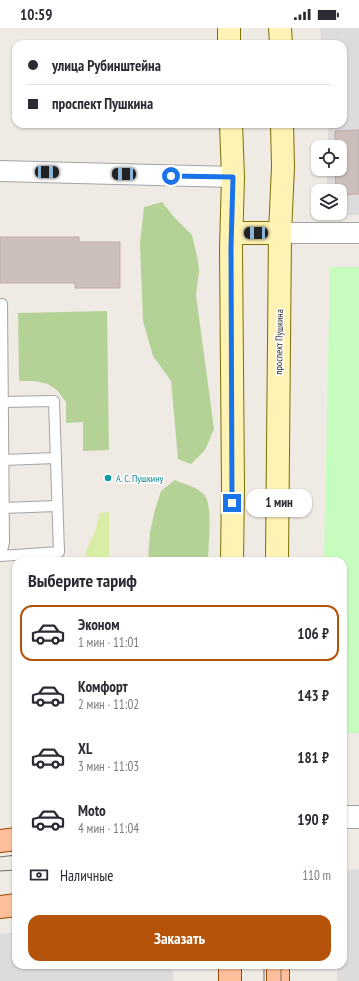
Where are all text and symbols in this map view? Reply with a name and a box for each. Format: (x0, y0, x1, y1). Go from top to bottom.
text: 10:59 (20, 5, 52, 24)
text: улица Рубинштейна (52, 56, 161, 75)
text: проспект Пушкина (52, 94, 153, 113)
map controls (311, 140, 347, 220)
button: locate (311, 140, 347, 176)
car (35, 166, 59, 178)
route start (162, 167, 180, 185)
car (112, 168, 136, 180)
button: layers (311, 184, 347, 220)
car (244, 227, 268, 239)
street label: проспект Пушкина (272, 309, 286, 375)
place label: А. С. Пушкину (116, 472, 164, 485)
marker: А. С. Пушкину (103, 473, 113, 483)
callout: 1 мин (246, 489, 312, 517)
route end (223, 494, 241, 512)
text: 1 мин (265, 494, 293, 511)
text: Выберите тариф (28, 569, 137, 592)
icon: car (30, 615, 66, 651)
text: Эконом (78, 615, 119, 634)
text: 106 ₽ (297, 624, 329, 643)
text: 1 мин · 11:01 (78, 634, 139, 651)
icon: car (30, 677, 66, 713)
text: Комфорт (78, 677, 128, 696)
text: 143 ₽ (297, 686, 329, 705)
text: 2 мин · 11:02 (78, 696, 139, 713)
icon: car (30, 739, 66, 775)
text: XL (78, 739, 92, 758)
text: 181 ₽ (297, 748, 329, 767)
text: 3 мин · 11:03 (78, 758, 139, 775)
icon: car (30, 801, 66, 837)
text: Moto (78, 801, 106, 820)
text: 190 ₽ (297, 810, 329, 829)
text: 4 мин · 11:04 (78, 820, 139, 837)
icon: cash (28, 864, 50, 886)
text: Наличные (60, 866, 113, 885)
text: 110 m (302, 867, 331, 884)
button: Заказать (28, 915, 331, 961)

